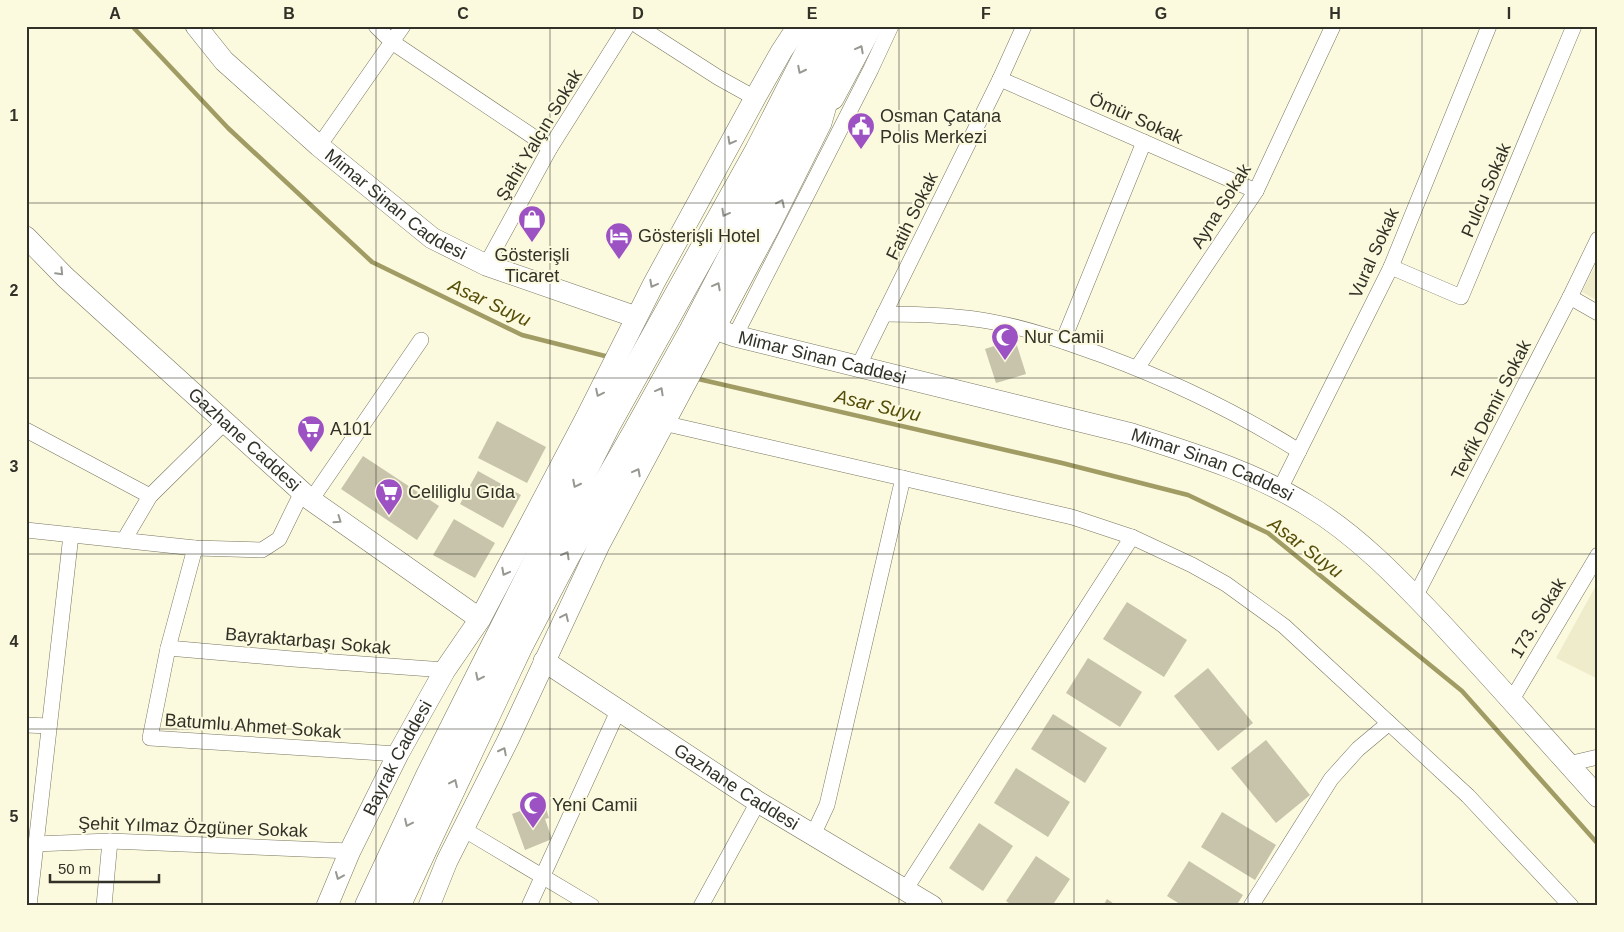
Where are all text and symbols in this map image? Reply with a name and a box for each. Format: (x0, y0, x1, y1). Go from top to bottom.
text: A (109, 5, 121, 22)
text: B (283, 5, 295, 22)
text: C (457, 5, 469, 22)
text: D (632, 5, 644, 22)
text: E (807, 5, 818, 22)
text: F (981, 5, 991, 22)
text: G (1155, 5, 1167, 22)
text: H (1329, 5, 1341, 22)
text: I (1507, 5, 1511, 22)
one-way arrow (854, 45, 864, 54)
one-way arrow (797, 64, 807, 73)
street label: Şahit Yalçın Sokak (492, 65, 587, 204)
street label: Ömür Sokak (1086, 89, 1187, 148)
place label: Osman Çatana Polis Merkezi (880, 106, 1002, 147)
text: 1 (10, 107, 19, 124)
public building icon: Osman Çatana Polis Merkezi (846, 111, 876, 150)
one-way arrow (727, 136, 737, 145)
street label: Pulcu Sokak (1457, 139, 1515, 240)
street label: Mimar Sinan Caddesi (321, 145, 470, 264)
street label: Ayna Sokak (1187, 159, 1255, 252)
street label: Fatih Sokak (882, 168, 942, 263)
one-way arrow (775, 200, 785, 209)
shop icon: Gösterişli Ticaret (517, 204, 547, 243)
street label: Vural Sokak (1345, 204, 1403, 301)
one-way arrow (721, 208, 731, 217)
hotel icon: Gösterişli Hotel (604, 221, 634, 260)
place label: Gösterişli Hotel (638, 226, 760, 246)
place label: Gösterişli Ticaret (494, 245, 570, 286)
one-way arrow (54, 266, 63, 275)
water label: Asar Suyu (445, 274, 534, 331)
one-way arrow (649, 278, 659, 287)
text: 2 (10, 282, 19, 299)
one-way arrow (710, 283, 720, 292)
mosque icon: Nur Camii (990, 322, 1020, 361)
street label: Mimar Sinan Caddesi (736, 327, 908, 388)
place label: Nur Camii (1024, 327, 1104, 347)
street label: Tevfik Demir Sokak (1447, 336, 1535, 483)
street label: Gazhane Caddesi (184, 384, 305, 495)
water label: Asar Suyu (832, 385, 923, 426)
one-way arrow (595, 388, 605, 397)
one-way arrow (654, 388, 664, 397)
supermarket icon: A101 (296, 414, 326, 453)
place label: A101 (330, 419, 372, 439)
street label: Mimar Sinan Caddesi (1129, 424, 1297, 505)
text: 3 (10, 458, 19, 475)
one-way arrow (631, 468, 641, 477)
supermarket icon: Celiliglu Gıda (374, 477, 404, 516)
one-way arrow (572, 479, 582, 488)
place label: Celiliglu Gıda (408, 482, 516, 502)
water label: Asar Suyu (1264, 512, 1347, 582)
one-way arrow (332, 514, 342, 523)
one-way arrow (560, 552, 570, 561)
one-way arrow (501, 566, 511, 575)
street label: 173. Sokak (1506, 573, 1570, 662)
one-way arrow (558, 613, 569, 622)
street label: Bayraktarbaşı Sokak (224, 624, 393, 658)
text: 4 (10, 633, 19, 650)
one-way arrow (475, 672, 485, 681)
street label: Bayrak Caddesi (359, 697, 436, 819)
street label: Batumlu Ahmet Sokak (164, 710, 343, 742)
street label: Gazhane Caddesi (670, 740, 802, 834)
one-way arrow (497, 747, 507, 756)
one-way arrow (448, 779, 458, 788)
mosque icon: Yeni Camii (518, 790, 548, 829)
place label: Yeni Camii (552, 795, 637, 815)
text: 5 (10, 808, 19, 825)
street label: Şehit Yılmaz Özgüner Sokak (78, 813, 309, 841)
one-way arrow (404, 818, 414, 827)
scale bar (50, 852, 159, 884)
text: 50 m (58, 860, 91, 877)
one-way arrow (335, 871, 346, 880)

